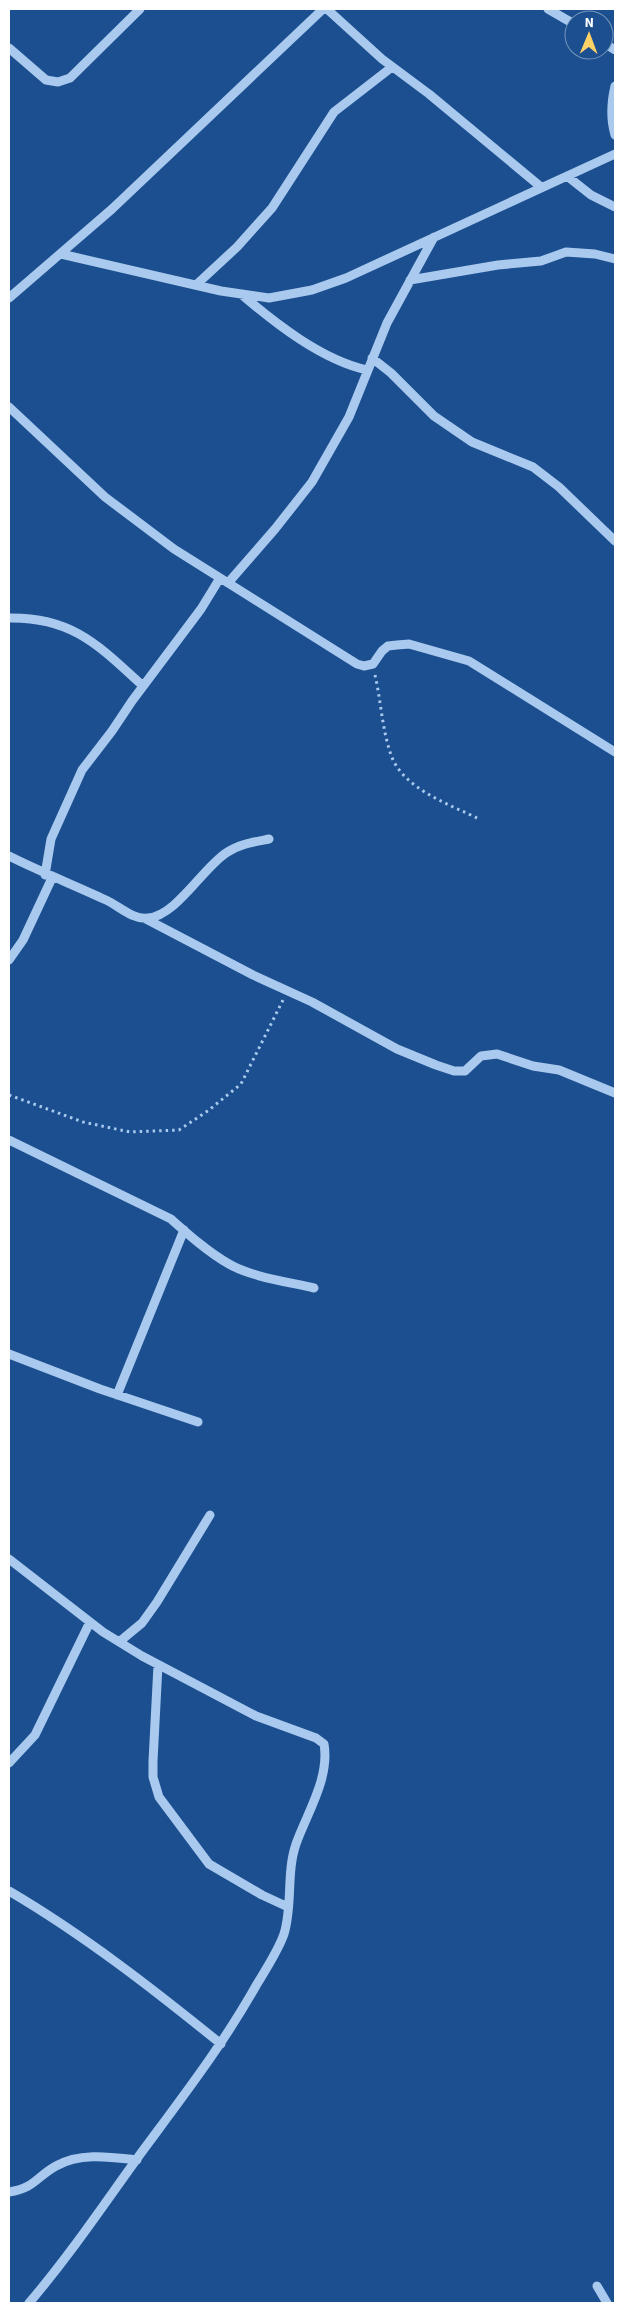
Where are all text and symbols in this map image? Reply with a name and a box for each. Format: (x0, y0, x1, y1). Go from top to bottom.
north arrow (564, 10, 614, 60)
text: N (584, 13, 594, 33)

